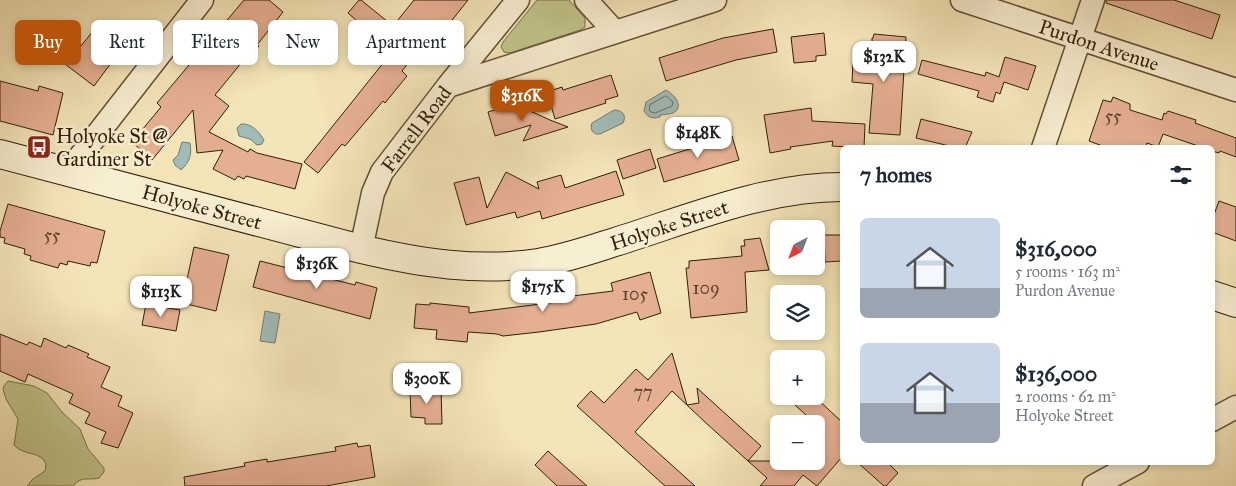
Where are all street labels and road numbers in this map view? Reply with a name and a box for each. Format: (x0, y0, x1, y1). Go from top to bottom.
street label: Purdon Avenue (1036, 14, 1162, 76)
street label: Farrell Road (376, 81, 456, 177)
street label: Holyoke Street (139, 179, 265, 235)
street label: Holyoke Street (607, 195, 731, 255)

